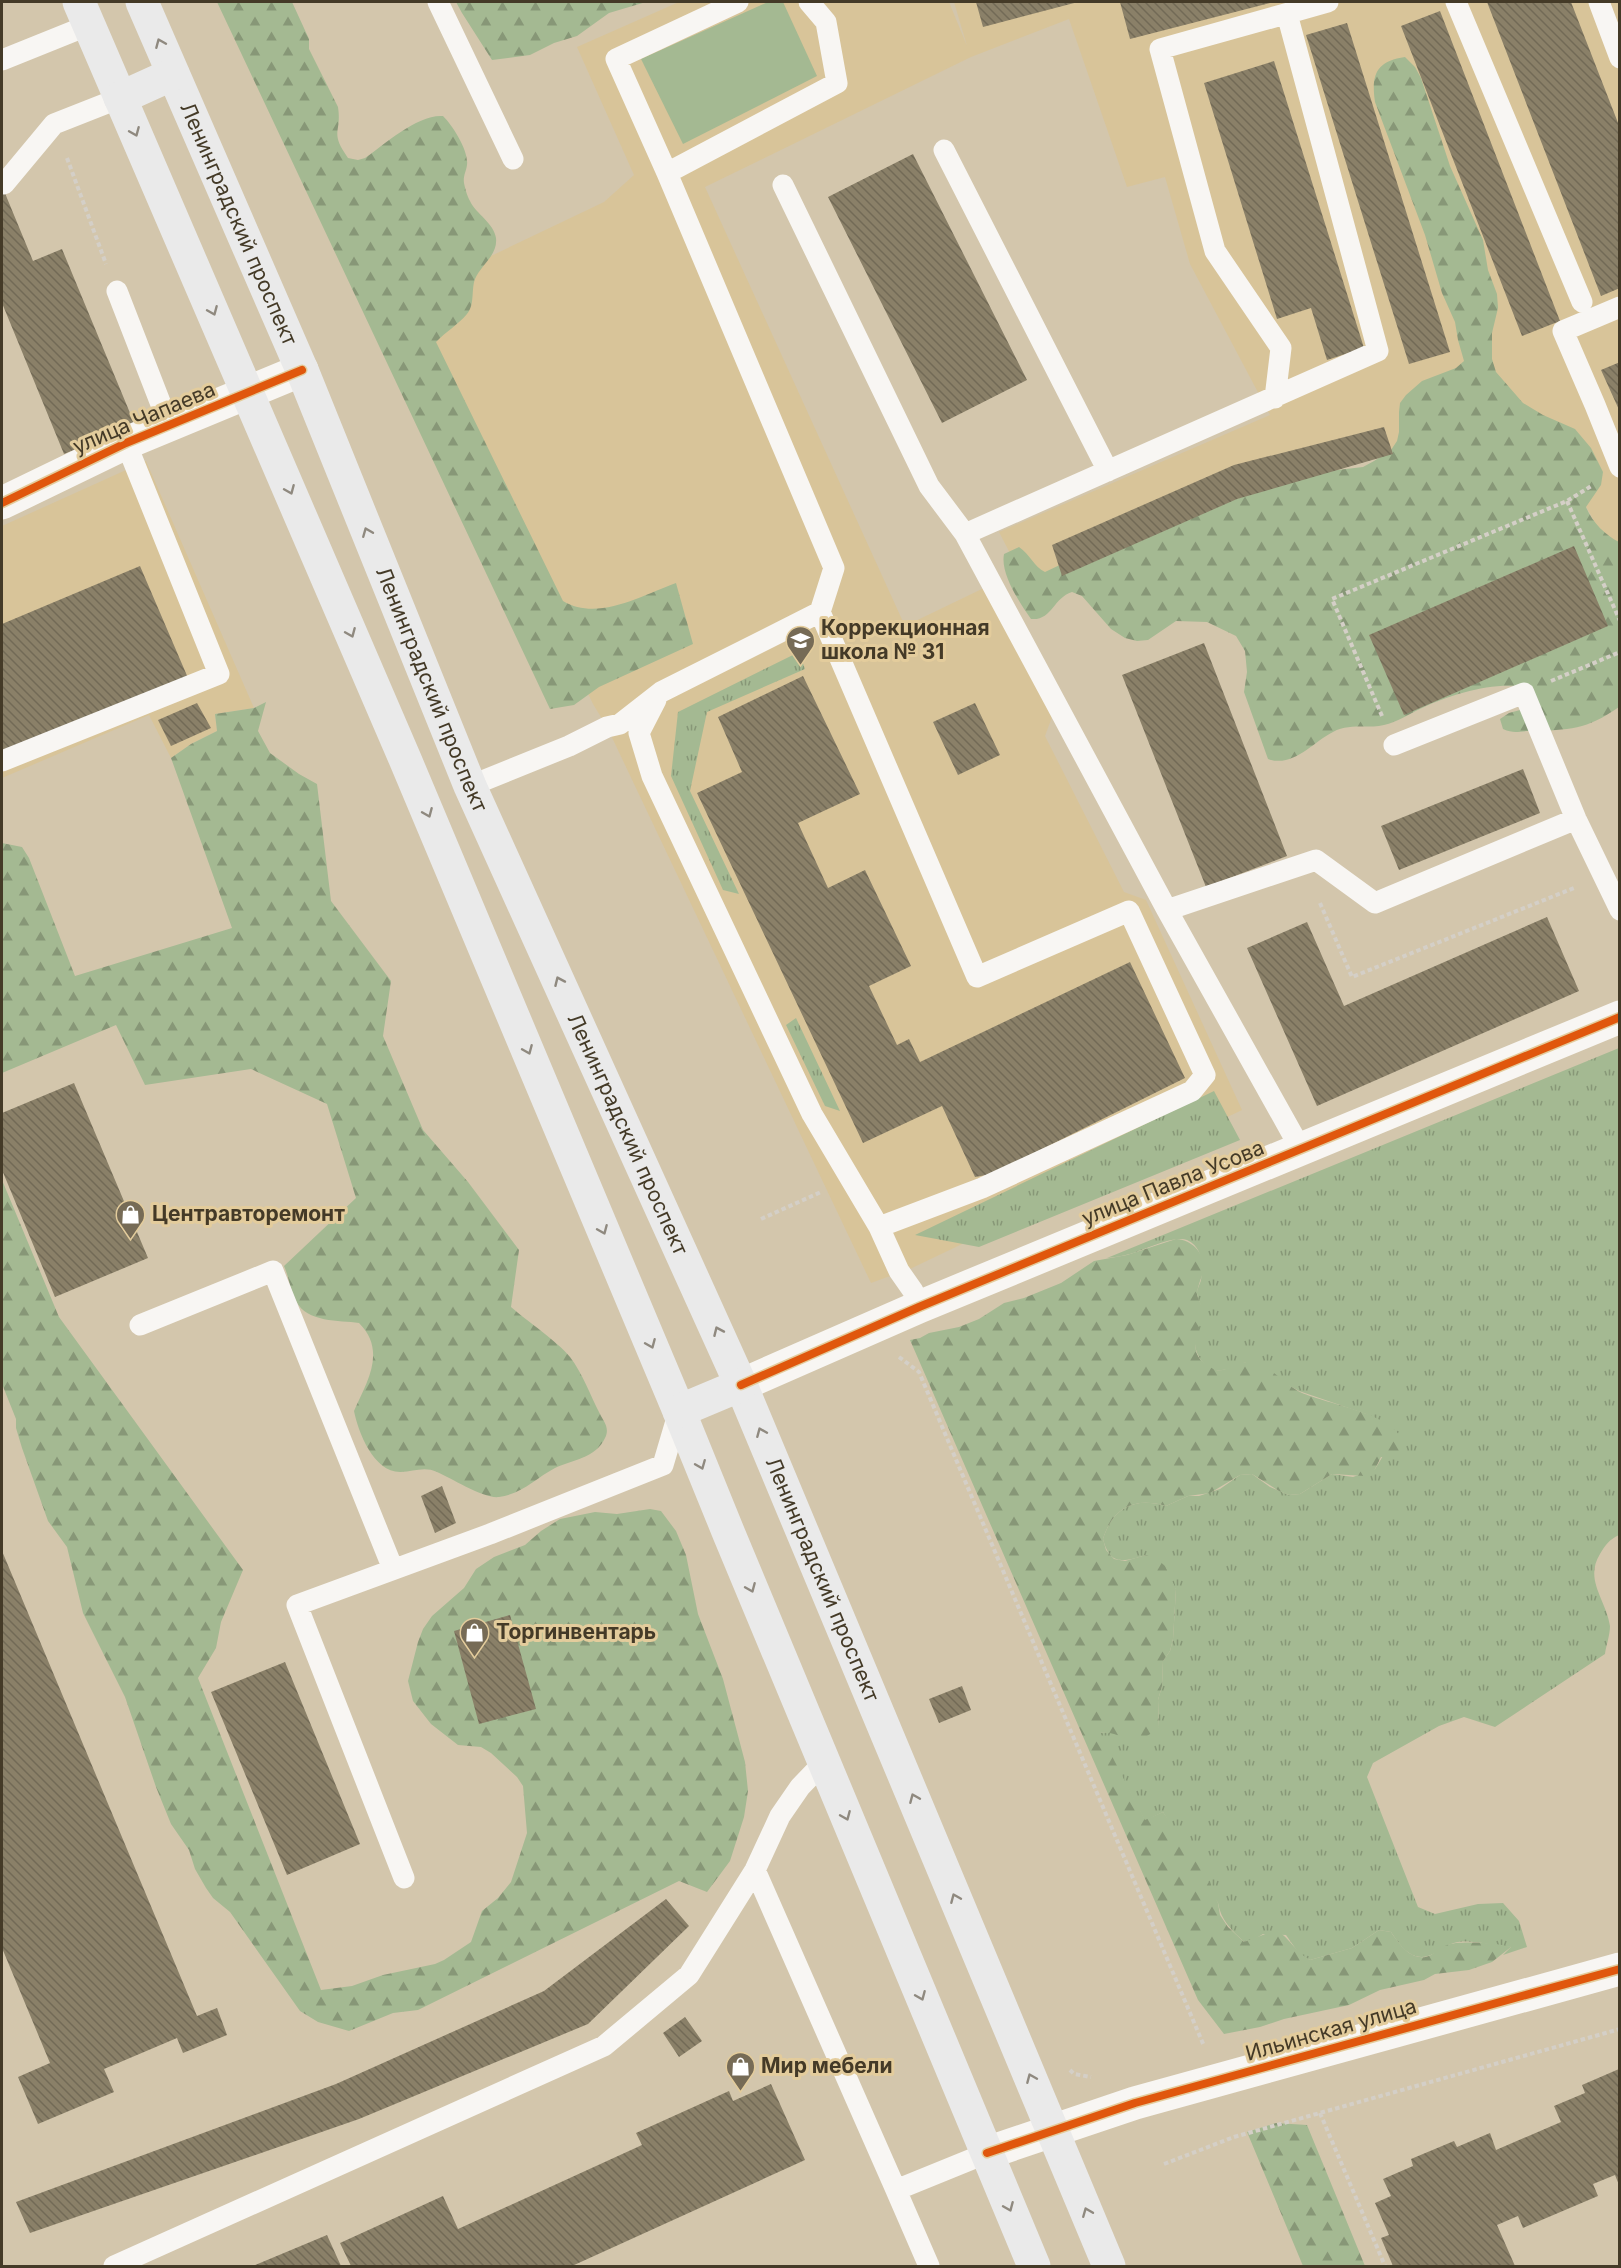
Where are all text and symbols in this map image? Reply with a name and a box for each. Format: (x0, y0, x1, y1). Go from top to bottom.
one-way arrow (155, 38, 167, 49)
street label: Ленинградский проспект (175, 98, 303, 349)
one-way arrow (128, 126, 140, 137)
one-way arrow (206, 305, 218, 316)
street label: улица Чапаева (69, 376, 219, 459)
one-way arrow (283, 484, 295, 495)
one-way arrow (362, 527, 374, 538)
street label: Ленинградский проспект (371, 563, 493, 816)
place label: Коррекционная школа № 31 (821, 615, 990, 664)
school or university icon: Коррекционная школа № 31 (784, 624, 816, 666)
one-way arrow (344, 627, 356, 638)
one-way arrow (420, 806, 432, 817)
one-way arrow (554, 977, 566, 988)
street label: Ленинградский проспект (562, 1009, 694, 1259)
one-way arrow (521, 1044, 533, 1055)
street label: улица Павла Усова (1078, 1135, 1268, 1231)
shop icon: Центравторемонт (115, 1198, 147, 1240)
place label: Центравторемонт (152, 1201, 345, 1226)
one-way arrow (596, 1224, 608, 1235)
one-way arrow (713, 1326, 725, 1337)
one-way arrow (644, 1337, 656, 1348)
one-way arrow (756, 1427, 768, 1438)
street label: Ленинградский проспект (761, 1453, 885, 1705)
one-way arrow (694, 1459, 706, 1470)
one-way arrow (744, 1582, 756, 1593)
shop icon: Торгинвентарь (459, 1616, 491, 1658)
place label: Торгинвентарь (496, 1619, 656, 1644)
one-way arrow (909, 1793, 921, 1804)
one-way arrow (839, 1810, 851, 1821)
one-way arrow (950, 1893, 962, 1904)
one-way arrow (914, 1990, 926, 2001)
street label: Ильинская улица (1242, 1993, 1419, 2066)
shop icon: Мир мебели (724, 2050, 756, 2092)
place label: Мир мебели (761, 2053, 893, 2078)
one-way arrow (1026, 2073, 1038, 2084)
one-way arrow (1002, 2201, 1014, 2212)
one-way arrow (1082, 2208, 1094, 2219)

